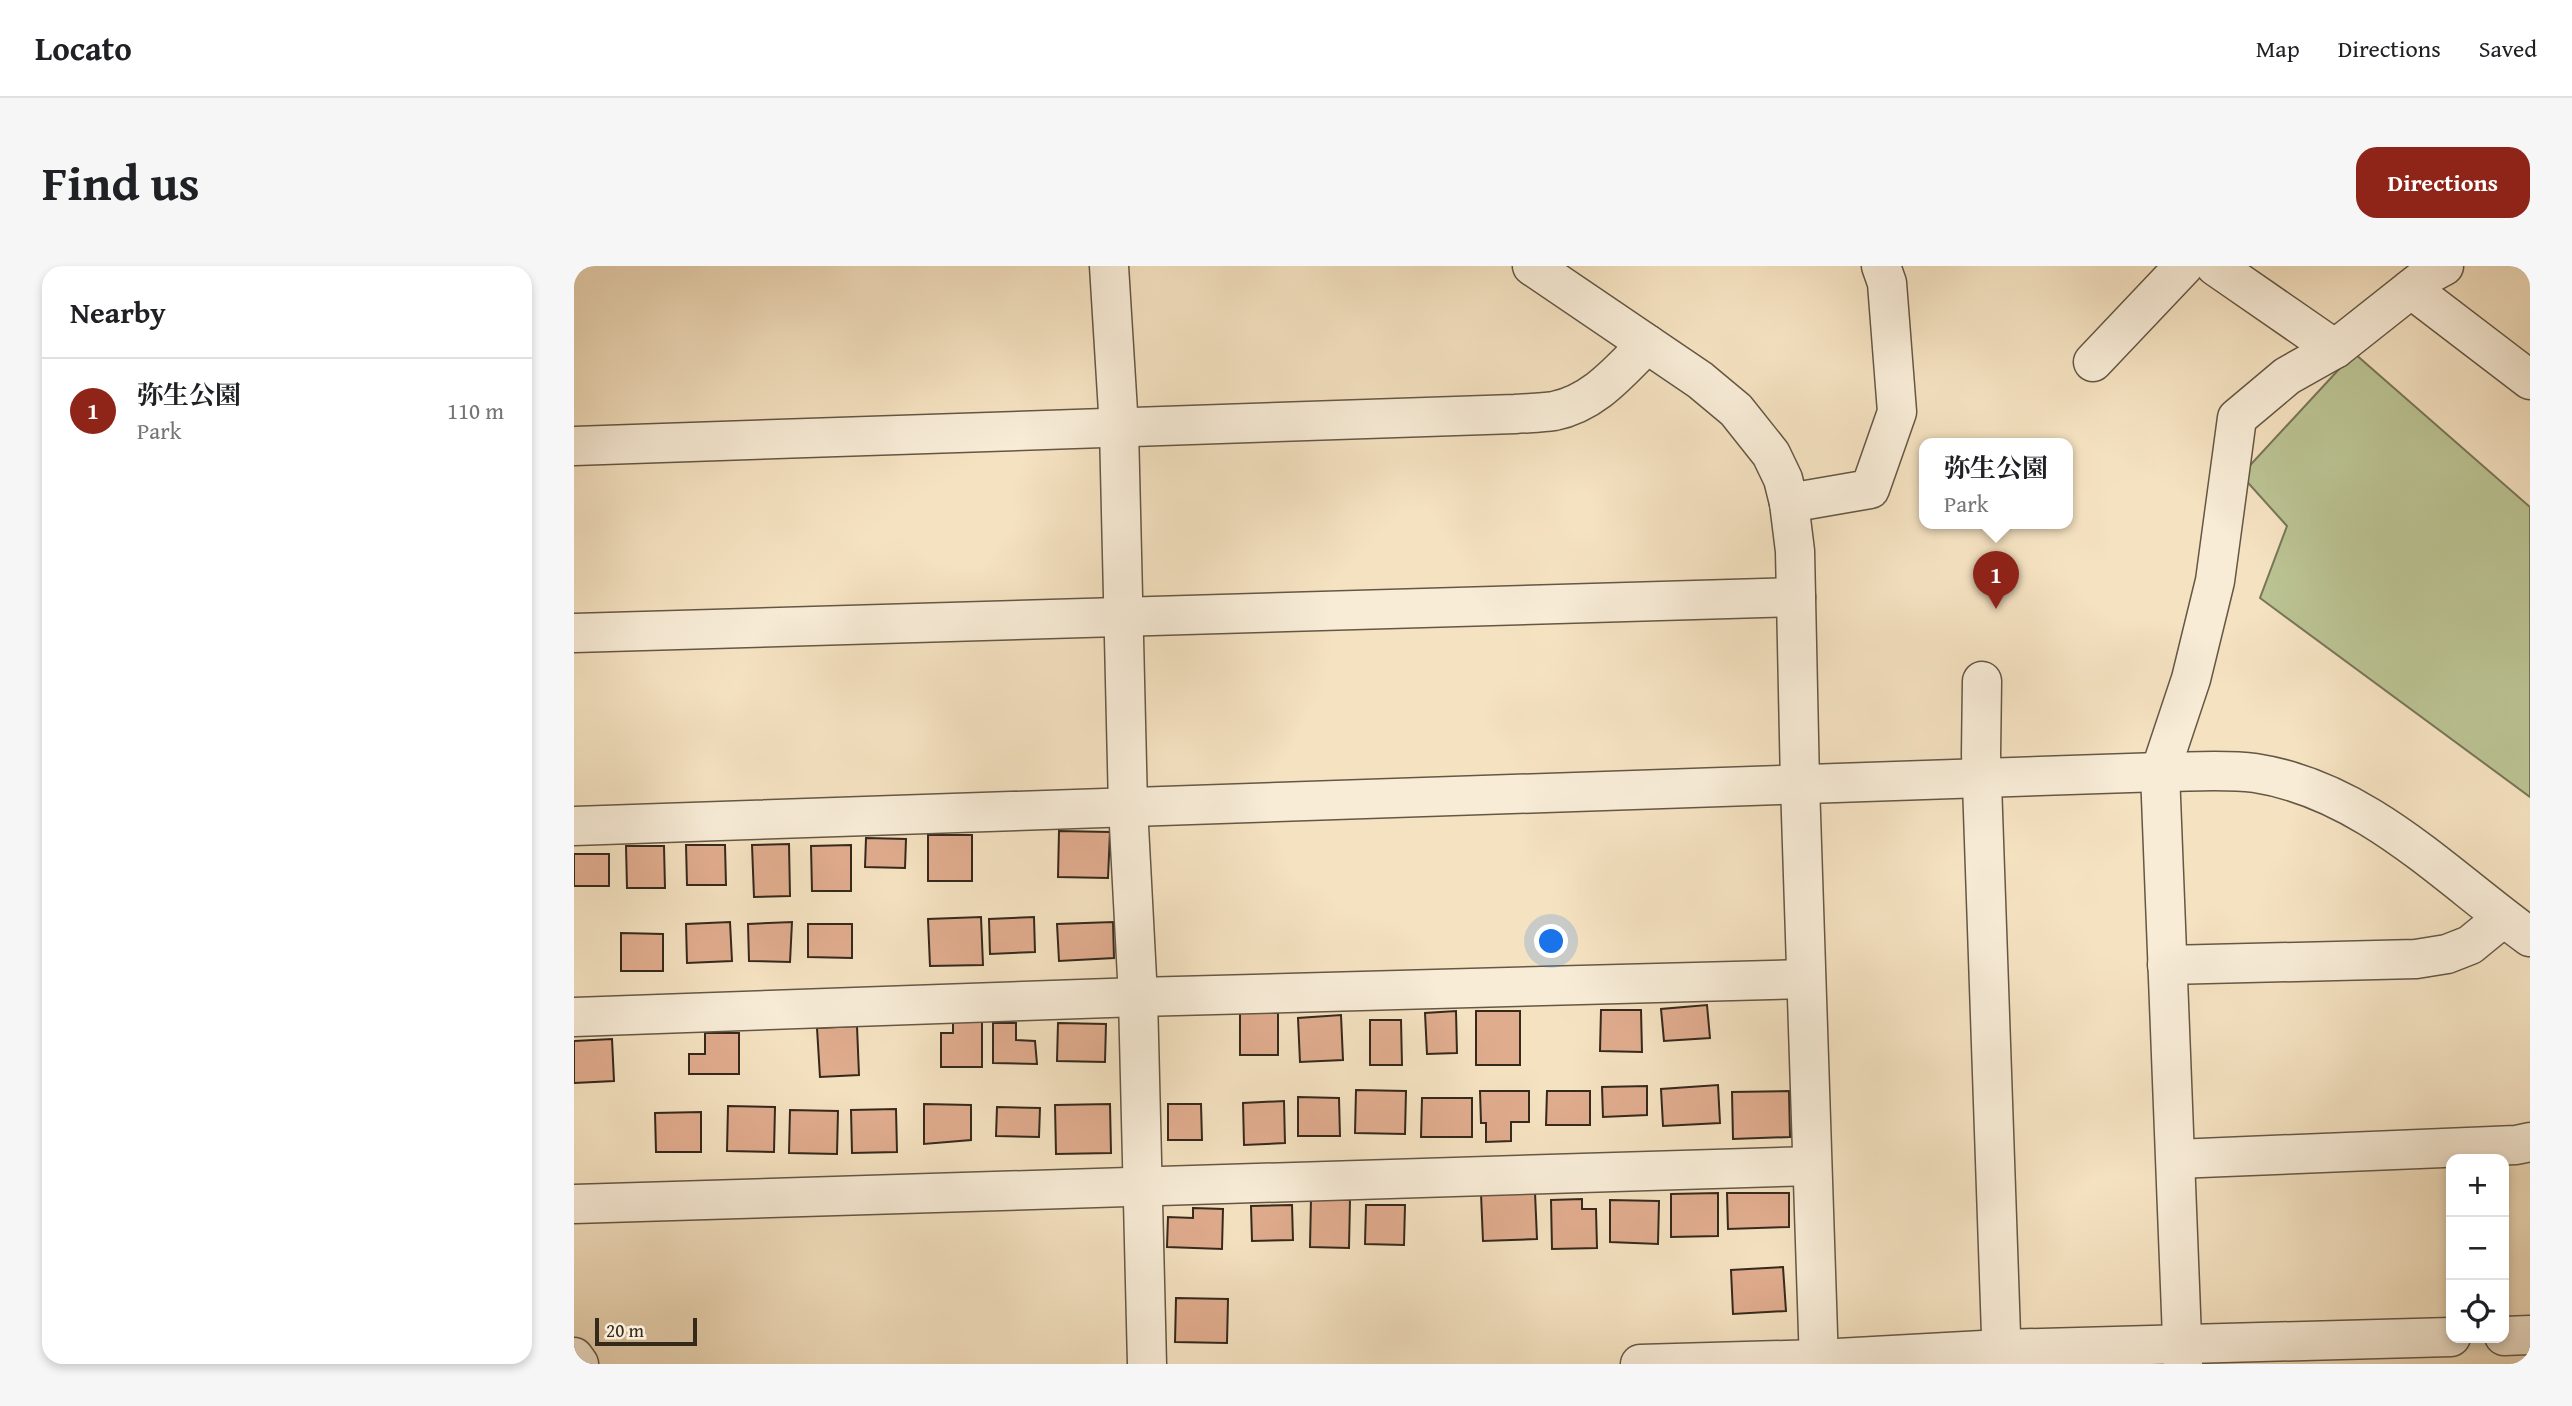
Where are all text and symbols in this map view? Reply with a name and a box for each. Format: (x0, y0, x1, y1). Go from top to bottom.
text: Locato (35, 24, 132, 72)
text: Map (2256, 31, 2300, 66)
text: Directions (2338, 31, 2441, 66)
text: Saved (2479, 31, 2537, 66)
text: Find us (42, 146, 200, 218)
button: Directions (2356, 147, 2530, 218)
text: Nearby (70, 290, 166, 334)
text: 弥生公園 (137, 375, 241, 414)
text: 1 (87, 394, 99, 427)
text: 110 m (447, 394, 504, 427)
text: Park (137, 414, 181, 447)
popup (1919, 438, 2073, 529)
text: 弥生公園 (1944, 448, 2048, 487)
text: Park (1944, 487, 1988, 520)
pin: 1 (1973, 551, 2019, 609)
your location (1534, 924, 1568, 958)
map controls (2446, 1154, 2509, 1343)
button: + (2446, 1154, 2509, 1217)
button: − (2446, 1217, 2509, 1280)
button: locate (2446, 1280, 2509, 1343)
scale bar (595, 1315, 696, 1347)
text: 20 m (606, 1316, 644, 1344)

